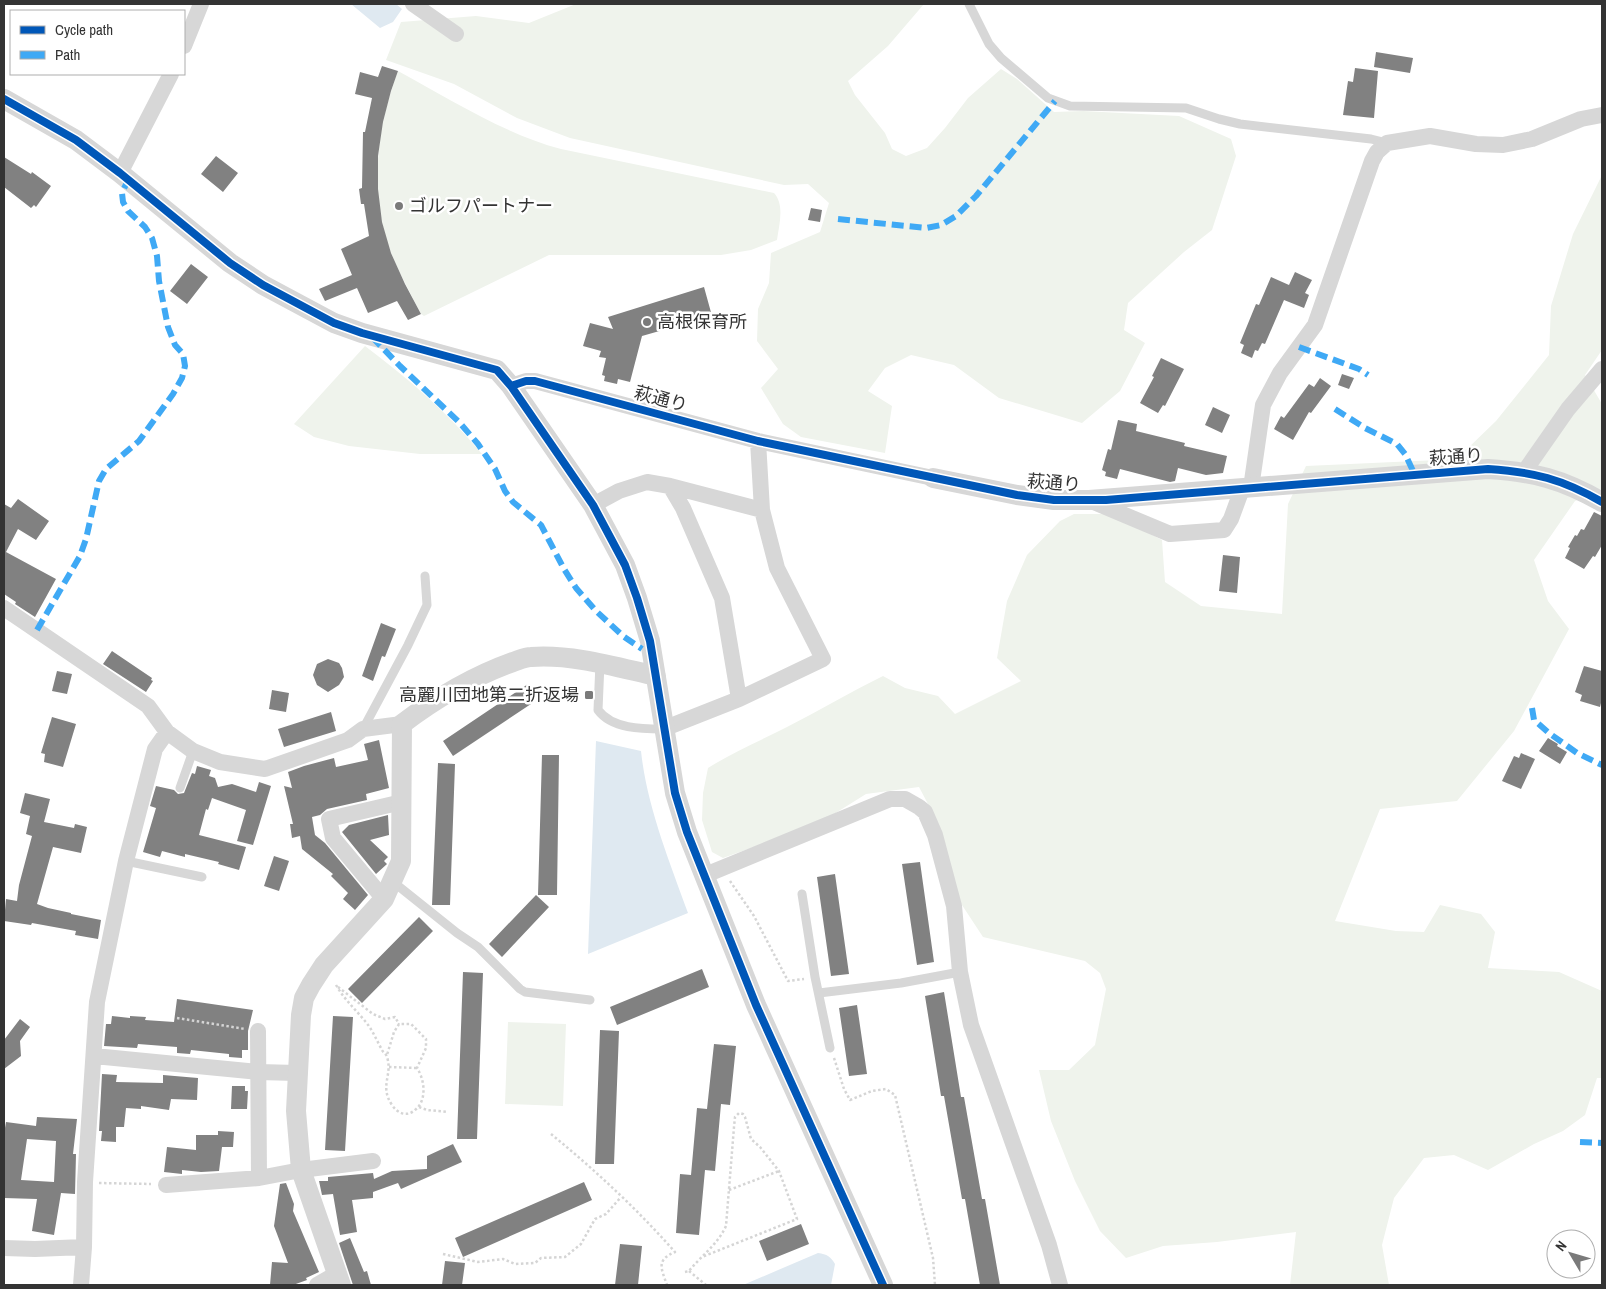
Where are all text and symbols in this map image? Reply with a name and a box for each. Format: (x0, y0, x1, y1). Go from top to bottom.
legend (10, 10, 185, 75)
text: Cycle path (55, 19, 113, 40)
text: Path (55, 44, 80, 65)
place label: ゴルフパートナー (409, 193, 553, 218)
marker: ゴルフパートナー (393, 200, 405, 212)
place label: 高根保育所 (657, 309, 747, 334)
marker: 高根保育所 (641, 316, 653, 328)
street label: 萩通り (632, 379, 690, 418)
street label: 萩通り (1428, 442, 1484, 471)
street label: 萩通り (1026, 468, 1082, 497)
place label: 高麗川団地第二折返場 (399, 682, 579, 707)
marker: 高麗川団地第二折返場 (583, 689, 595, 701)
north arrow (1546, 1229, 1596, 1279)
text: N (1551, 1237, 1570, 1255)

